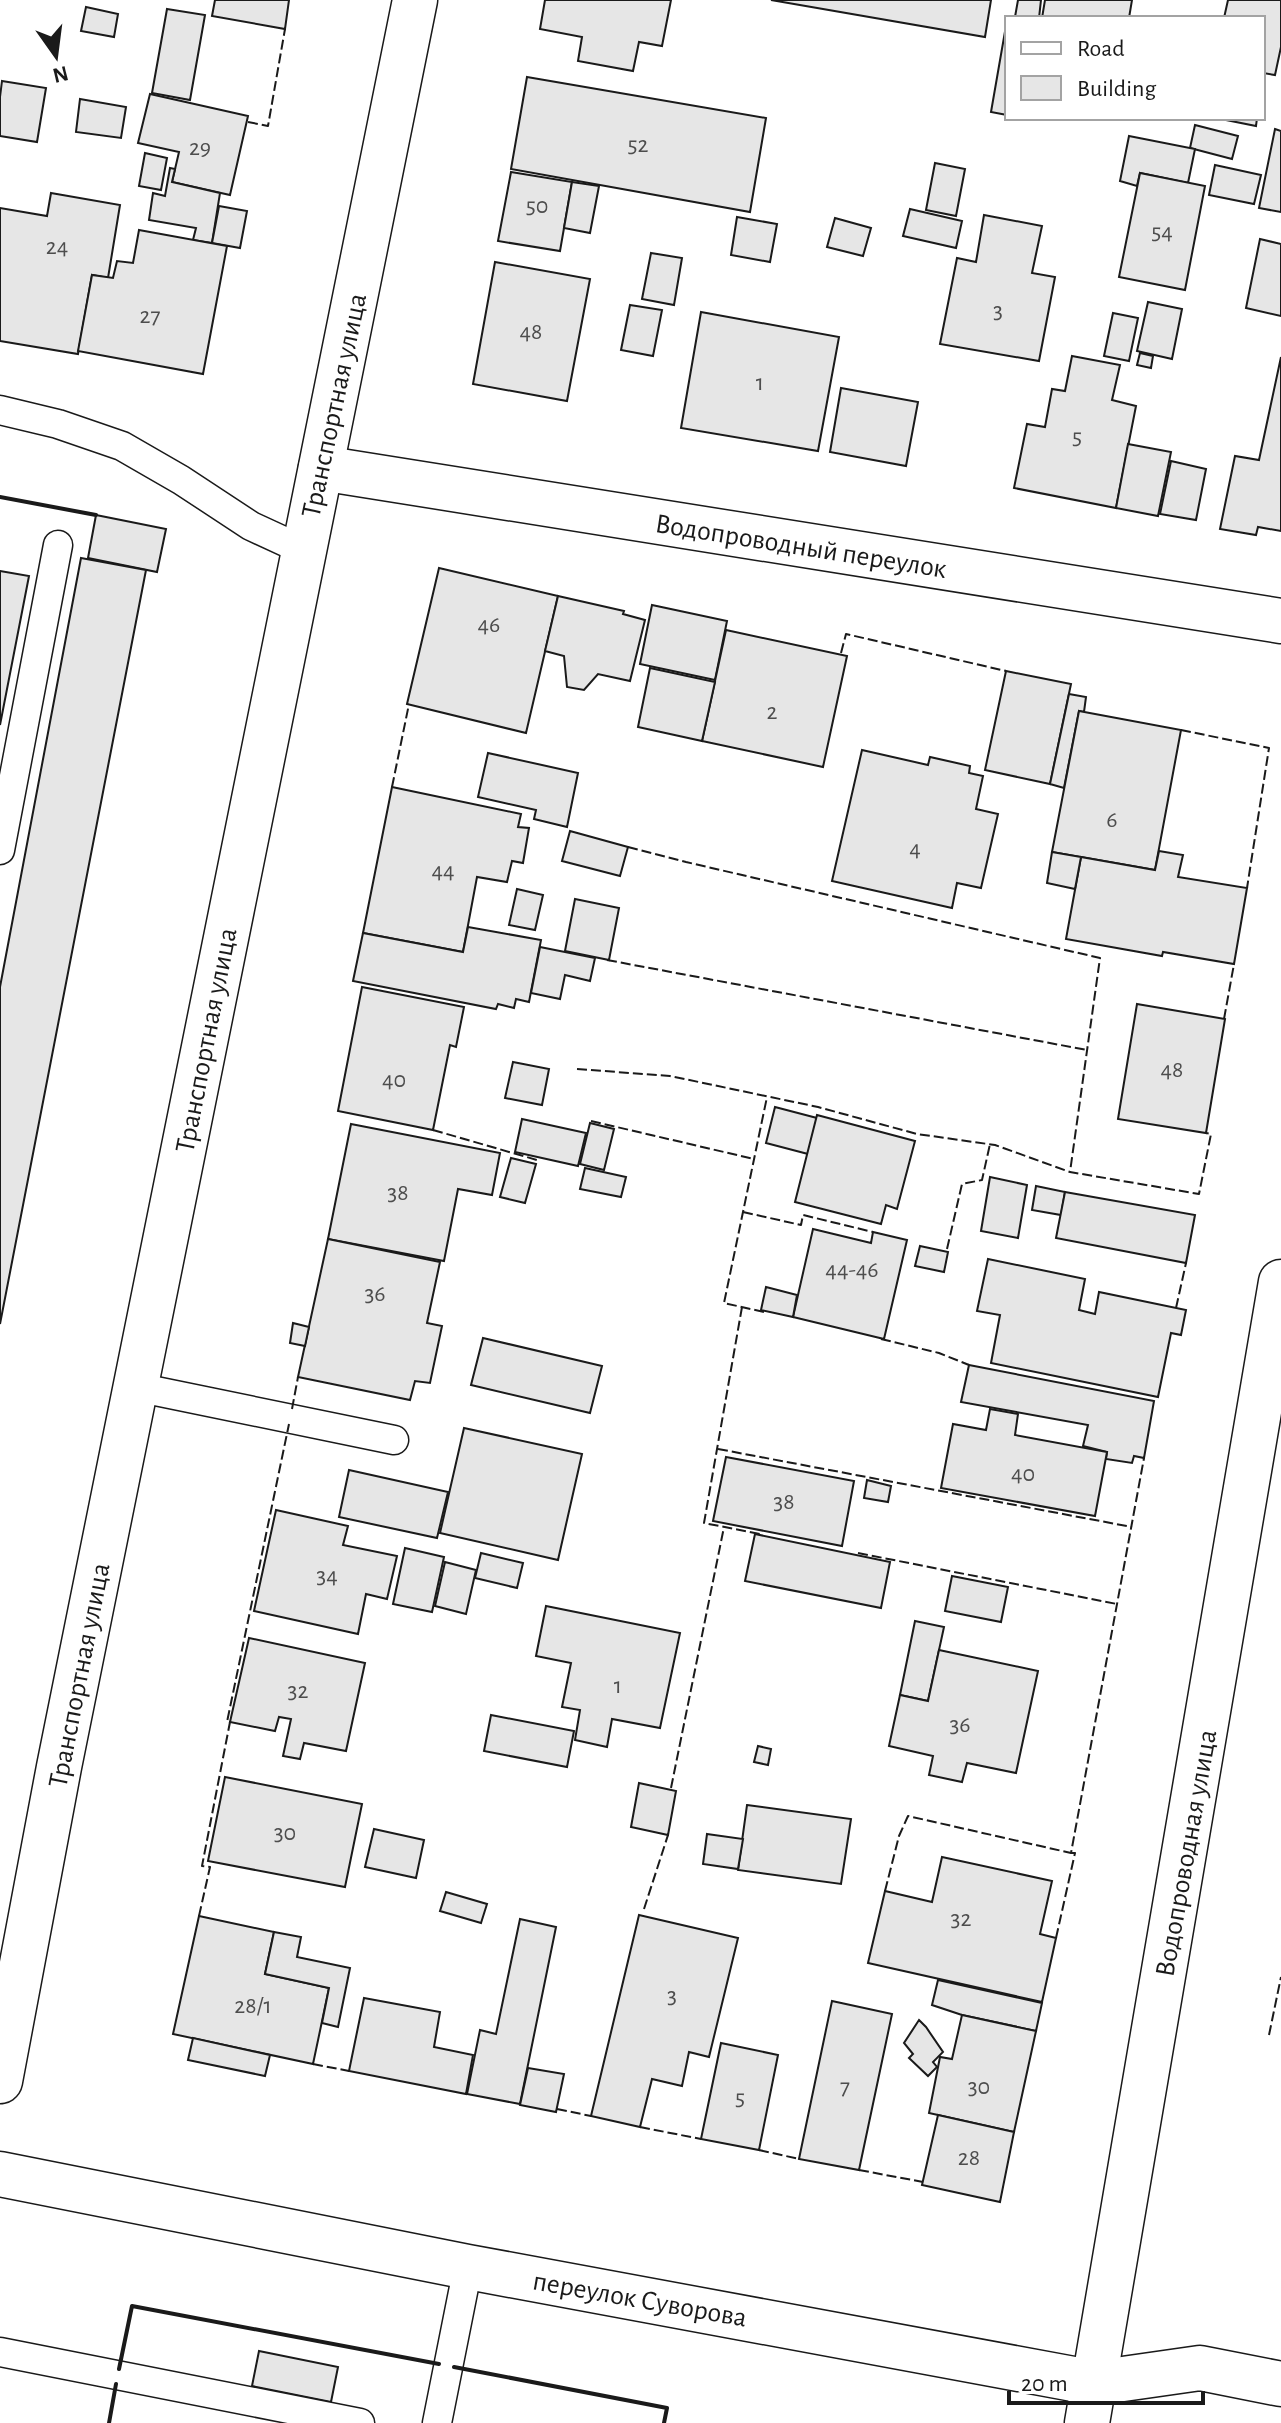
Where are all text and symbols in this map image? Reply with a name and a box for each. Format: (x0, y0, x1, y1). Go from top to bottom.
north arrow (16, 16, 96, 96)
legend (1005, 16, 1265, 120)
text: Road (1077, 37, 1125, 61)
text: N (51, 62, 71, 87)
text: Building (1077, 77, 1156, 101)
house number: 52 (628, 133, 649, 157)
house number: 29 (189, 136, 211, 160)
house number: 50 (526, 194, 548, 218)
house number: 54 (1151, 220, 1173, 244)
house number: 24 (46, 235, 68, 259)
street label: Транспортная улица (298, 291, 372, 520)
house number: 3 (993, 299, 1003, 323)
house number: 27 (140, 304, 160, 328)
house number: 48 (520, 320, 542, 344)
house number: 1 (756, 371, 764, 395)
house number: 5 (1072, 425, 1082, 449)
street label: Водопроводный переулок (653, 510, 949, 584)
house number: 46 (478, 613, 500, 637)
house number: 2 (767, 700, 778, 724)
house number: 6 (1106, 808, 1118, 832)
house number: 4 (909, 837, 921, 861)
house number: 44 (431, 859, 455, 883)
street label: Транспортная улица (171, 926, 243, 1155)
house number: 48 (1161, 1058, 1183, 1082)
house number: 40 (382, 1068, 406, 1092)
house number: 38 (387, 1181, 409, 1205)
house number: 44-46 (825, 1258, 879, 1282)
house number: 36 (364, 1282, 386, 1306)
house number: 40 (1011, 1462, 1035, 1486)
house number: 38 (773, 1490, 795, 1514)
street label: Транспортная улица (44, 1561, 116, 1790)
house number: 34 (316, 1564, 338, 1588)
house number: 1 (614, 1674, 622, 1698)
house number: 32 (288, 1679, 308, 1703)
house number: 36 (949, 1713, 971, 1737)
street label: Водопроводная улица (1151, 1727, 1223, 1979)
house number: 30 (274, 1821, 296, 1845)
house number: 32 (951, 1907, 971, 1931)
house number: 3 (667, 1984, 677, 2008)
house number: 28/1 (234, 1994, 272, 2018)
house number: 7 (840, 2075, 850, 2099)
house number: 30 (968, 2075, 990, 2099)
house number: 5 (735, 2086, 745, 2110)
house number: 28 (958, 2146, 980, 2170)
street label: переулок Суворова (530, 2267, 749, 2333)
scale bar (1009, 2355, 1203, 2405)
text: 20 m (1021, 2372, 1068, 2396)

